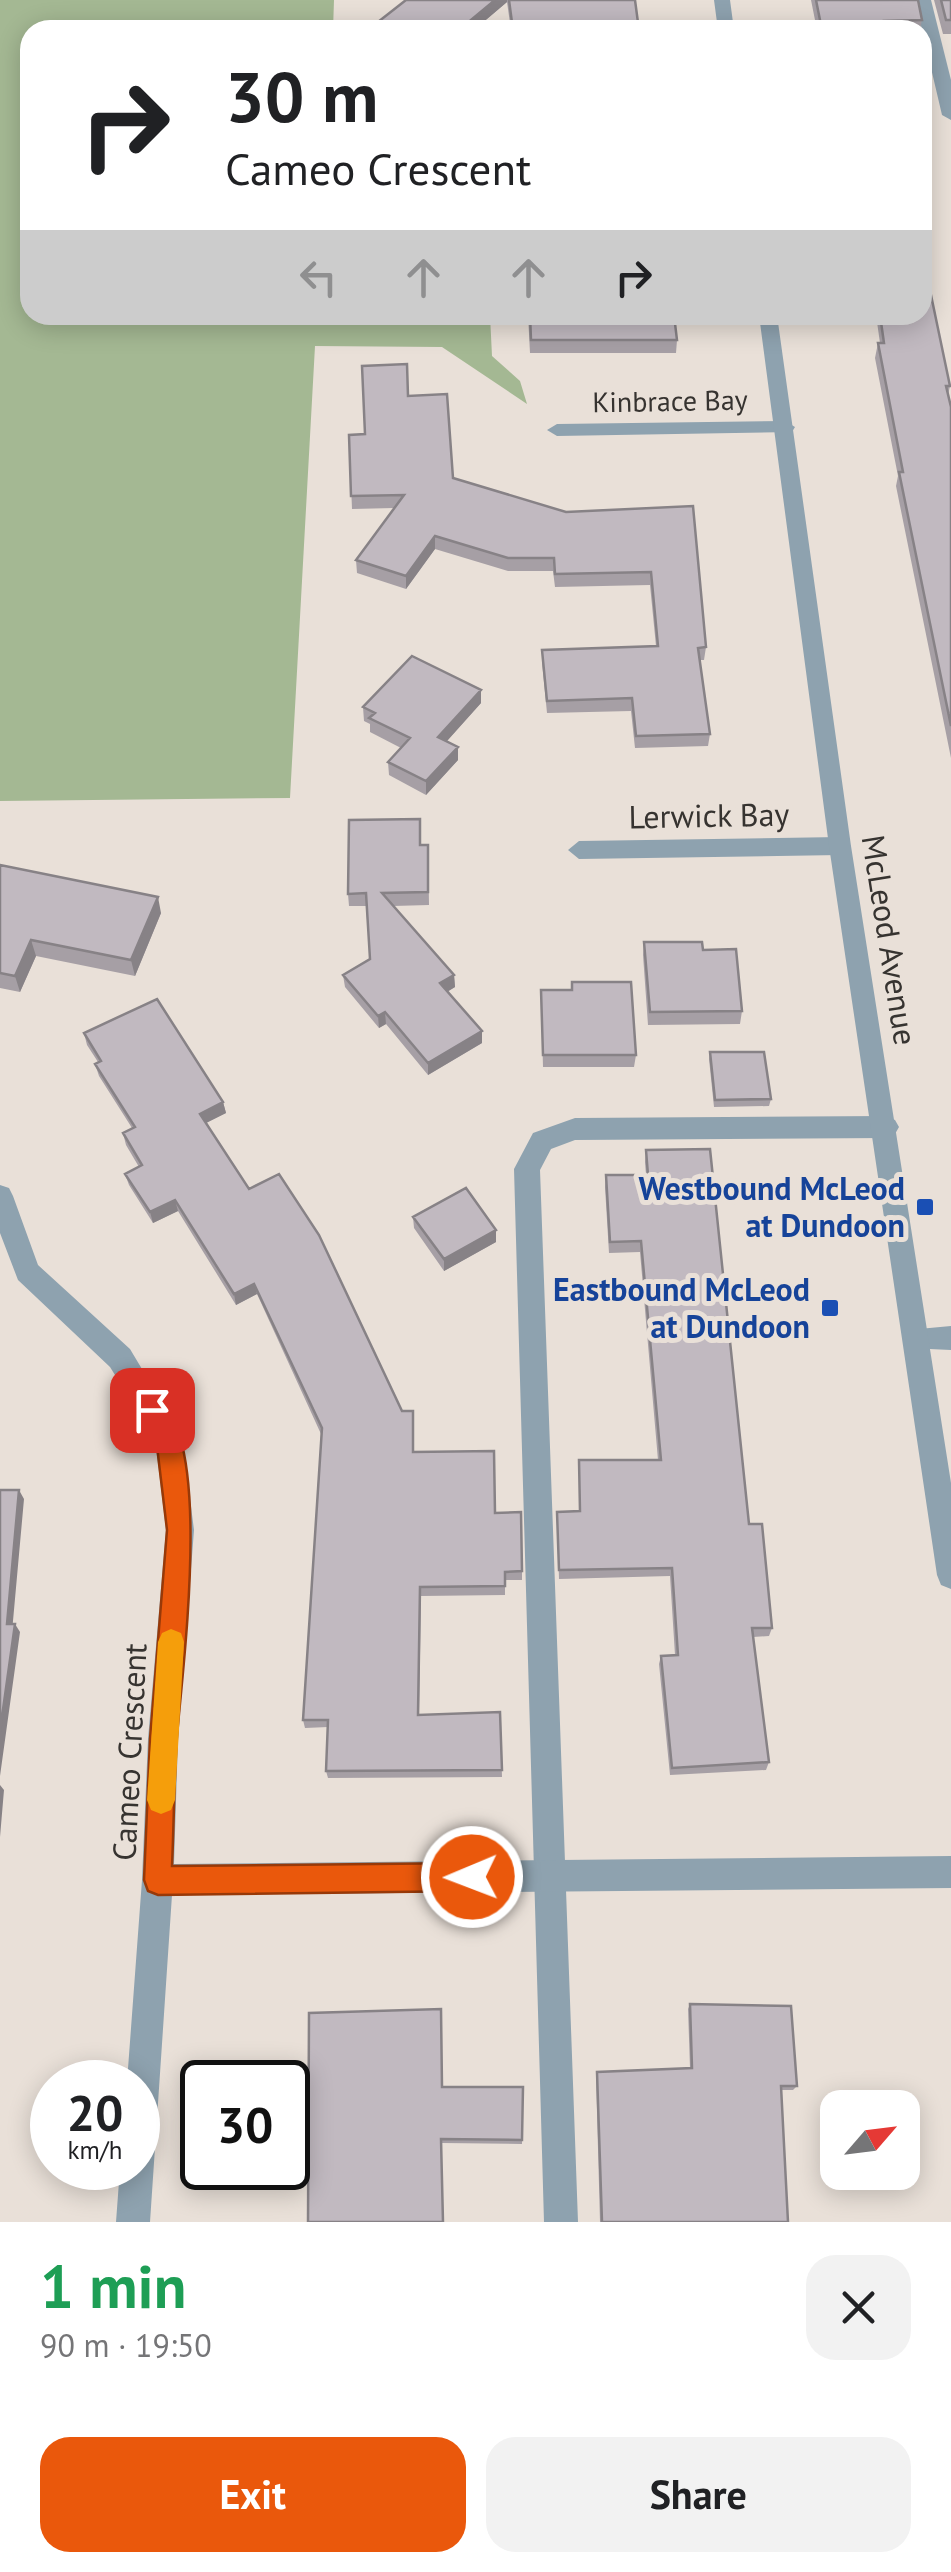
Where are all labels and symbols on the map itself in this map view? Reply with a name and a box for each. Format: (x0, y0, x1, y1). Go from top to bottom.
street label: Kinbrace Bay (592, 381, 748, 420)
street label: Lerwick Bay (628, 793, 790, 837)
street label: McLeod Avenue (853, 832, 927, 1048)
place label: Westbound McLeod at Dundoon (639, 1167, 905, 1246)
marker: Westbound McLeod at Dundoon (914, 1196, 936, 1218)
place label: Eastbound McLeod at Dundoon (553, 1268, 810, 1347)
marker: Eastbound McLeod at Dundoon (819, 1297, 841, 1319)
pin (110, 1368, 195, 1453)
street label: Cameo Crescent (102, 1642, 156, 1862)
position arrow (420, 1825, 524, 1929)
speed limit sign: 30 (180, 2060, 310, 2190)
north arrow (820, 2090, 920, 2190)

